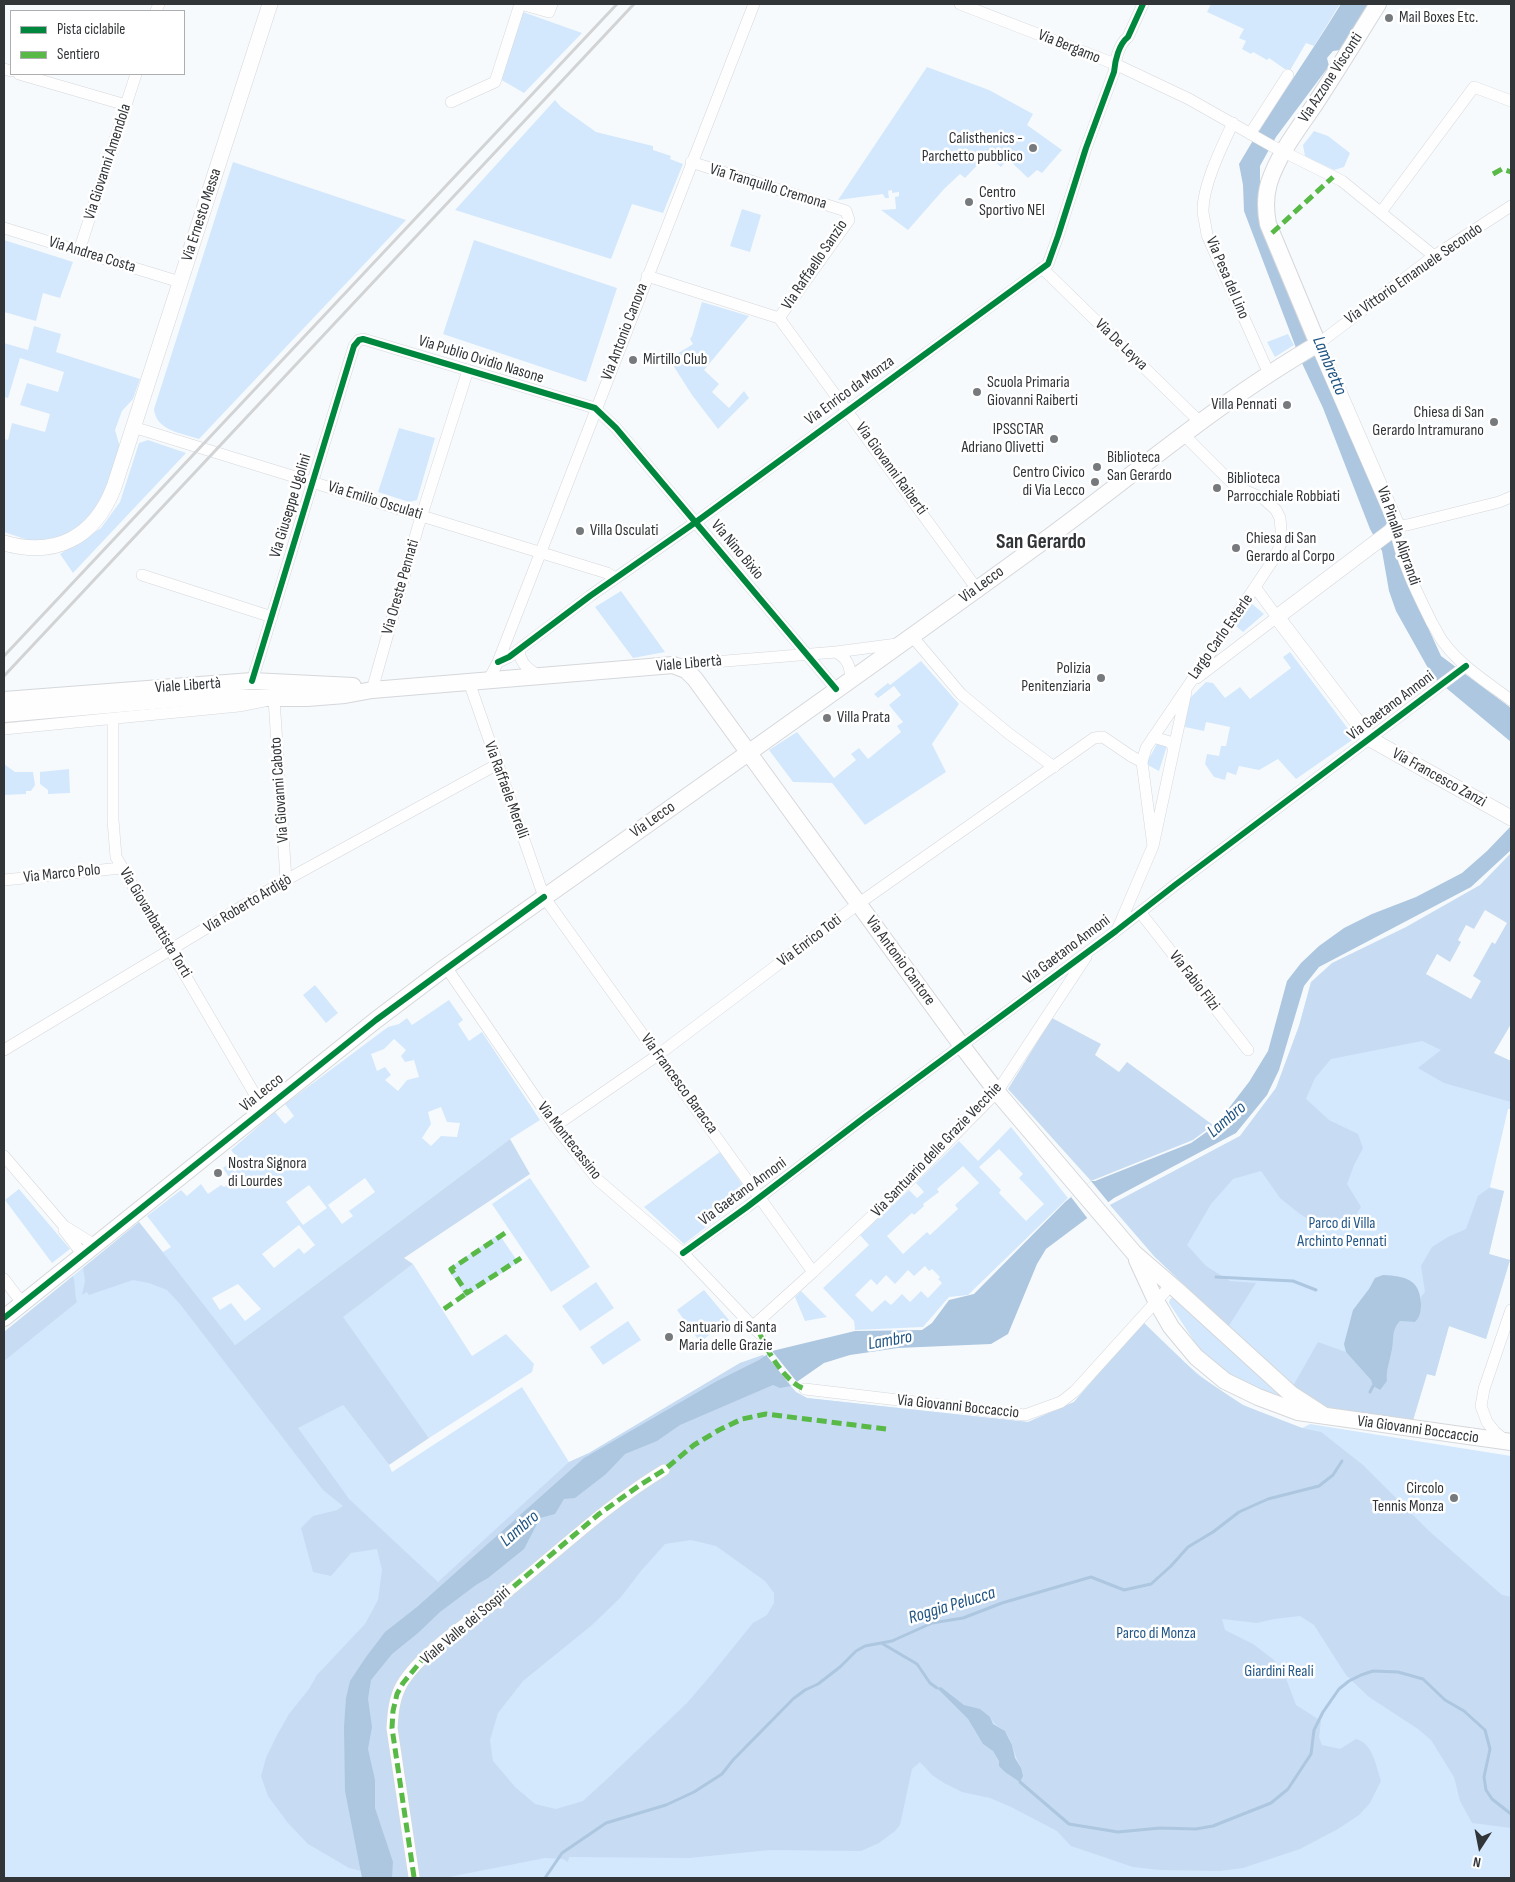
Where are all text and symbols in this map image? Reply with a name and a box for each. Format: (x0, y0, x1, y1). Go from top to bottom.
place label: Mail Boxes Etc. (1399, 8, 1478, 28)
legend (10, 10, 185, 75)
marker: Mail Boxes Etc. (1383, 12, 1395, 24)
text: Pista ciclabile (57, 20, 125, 39)
street label: Via Bergamo (1035, 26, 1103, 68)
street label: Via Azzone Visconti (1295, 29, 1367, 127)
text: Sentiero (57, 45, 100, 64)
street label: Via Giovanni Amendola (80, 102, 136, 222)
place label: Calisthenics - Parchetto pubblico (922, 129, 1023, 167)
marker: Calisthenics - Parchetto pubblico (1027, 142, 1039, 154)
street label: Via Tranquillo Cremona (707, 160, 829, 214)
street label: Via Ernesto Messa (178, 166, 226, 264)
place label: Centro Sportivo NEI (979, 183, 1045, 221)
marker: Centro Sportivo NEI (963, 196, 975, 208)
street label: Via Raffaello Sanzio (778, 216, 852, 314)
street label: Via Vittorio Emanuele Secondo (1342, 219, 1486, 329)
street label: Via Andrea Costa (46, 233, 138, 277)
street label: Via Pesa del Lino (1201, 234, 1253, 322)
street label: Via Antonio Canova (598, 281, 652, 383)
street label: Via De Leyva (1091, 315, 1151, 375)
street label: Via Publio Ovidio Nasone (416, 332, 546, 388)
water label: Lambretto (1307, 333, 1351, 399)
place label: Mirtillo Club (643, 350, 707, 370)
street label: Via Enrico da Monza (802, 352, 898, 430)
marker: Mirtillo Club (627, 354, 639, 366)
place label: Scuola Primaria Giovanni Raiberti (987, 373, 1078, 411)
marker: Scuola Primaria Giovanni Raiberti (971, 386, 983, 398)
place label: Villa Pennati (1211, 395, 1277, 415)
marker: Villa Pennati (1281, 399, 1293, 411)
place label: Chiesa di San Gerardo Intramurano (1372, 403, 1484, 441)
marker: Chiesa di San Gerardo Intramurano (1488, 416, 1500, 428)
street label: Via Giovanni Raiberti (851, 419, 931, 519)
place label: IPSSCTAR Adriano Olivetti (962, 420, 1044, 458)
marker: IPSSCTAR Adriano Olivetti (1048, 433, 1060, 445)
place label: Biblioteca San Gerardo (1107, 448, 1172, 486)
street label: Via Giuseppe Ugolini (266, 452, 316, 560)
marker: Biblioteca San Gerardo (1091, 461, 1103, 473)
place label: Centro Civico di Via Lecco (1013, 463, 1085, 501)
place label: Biblioteca Parrocchiale Robbiati (1227, 469, 1340, 507)
marker: Centro Civico di Via Lecco (1089, 476, 1101, 488)
street label: Via Emilio Osculati (325, 478, 425, 524)
marker: Biblioteca Parrocchiale Robbiati (1211, 482, 1223, 494)
street label: Via Pinalla Aliprandi (1372, 484, 1424, 588)
street label: Via Nino Bixio (707, 516, 767, 584)
place label: Villa Osculati (590, 521, 659, 541)
marker: Villa Osculati (574, 525, 586, 537)
place label: Chiesa di San Gerardo al Corpo (1246, 529, 1335, 567)
district label: San Gerardo (996, 530, 1086, 556)
street label: Via Oreste Pennati (378, 537, 424, 637)
marker: Chiesa di San Gerardo al Corpo (1230, 542, 1242, 554)
street label: Via Lecco (956, 562, 1008, 608)
street label: Largo Carlo Esterle (1185, 591, 1257, 683)
street label: Viale Libertà (655, 652, 723, 676)
place label: Polizia Penitenziaria (1021, 659, 1091, 697)
street label: Via Gaetano Annoni (1344, 667, 1438, 745)
marker: Polizia Penitenziaria (1095, 672, 1107, 684)
street label: Viale Libertà (154, 674, 222, 698)
place label: Villa Prata (837, 708, 890, 728)
marker: Villa Prata (821, 712, 833, 724)
street label: Via Giovanni Caboto (267, 736, 293, 844)
street label: Via Raffaele Merelli (480, 739, 532, 841)
street label: Via Francesco Zanzi (1389, 744, 1489, 812)
street label: Via Lecco (627, 798, 679, 842)
street label: Via Marco Polo (23, 860, 101, 888)
street label: Via Giovanbattista Torti (115, 865, 195, 981)
street label: Via Roberto Ardigò (201, 870, 295, 938)
street label: Via Enrico Toti (774, 911, 846, 971)
street label: Via Gaetano Annoni (1020, 911, 1114, 989)
street label: Via Antonio Cantore (861, 912, 939, 1010)
street label: Via Fabio Filzi (1165, 947, 1223, 1015)
street label: Via Francesco Baracca (636, 1030, 722, 1138)
street label: Via Lecco (236, 1070, 288, 1116)
street label: Via Santuario delle Grazie Vecchie (868, 1079, 1006, 1221)
water label: Lambro (1203, 1097, 1251, 1143)
street label: Via Montecassino (533, 1098, 605, 1184)
place label: Nostra Signora di Lourdes (228, 1154, 307, 1192)
street label: Via Gaetano Annoni (695, 1154, 791, 1230)
marker: Nostra Signora di Lourdes (212, 1167, 224, 1179)
park label: Parco di Villa Archinto Pennati (1297, 1214, 1387, 1252)
place label: Santuario di Santa Maria delle Grazie (679, 1318, 777, 1356)
water label: Lambro (866, 1327, 914, 1355)
marker: Santuario di Santa Maria delle Grazie (663, 1331, 675, 1343)
street label: Via Giovanni Boccaccio (896, 1391, 1020, 1423)
street label: Via Giovanni Boccaccio (1356, 1412, 1480, 1448)
place label: Circolo Tennis Monza (1372, 1479, 1444, 1517)
marker: Circolo Tennis Monza (1448, 1492, 1460, 1504)
water label: Lambro (496, 1506, 544, 1552)
street label: Viale Valle dei Sospiri (417, 1583, 515, 1669)
water label: Roggia Pelucca (906, 1583, 998, 1629)
park label: Parco di Monza (1116, 1624, 1196, 1644)
park label: Giardini Reali (1244, 1662, 1314, 1682)
north arrow (1455, 1822, 1505, 1872)
text: N (1472, 1853, 1482, 1871)

